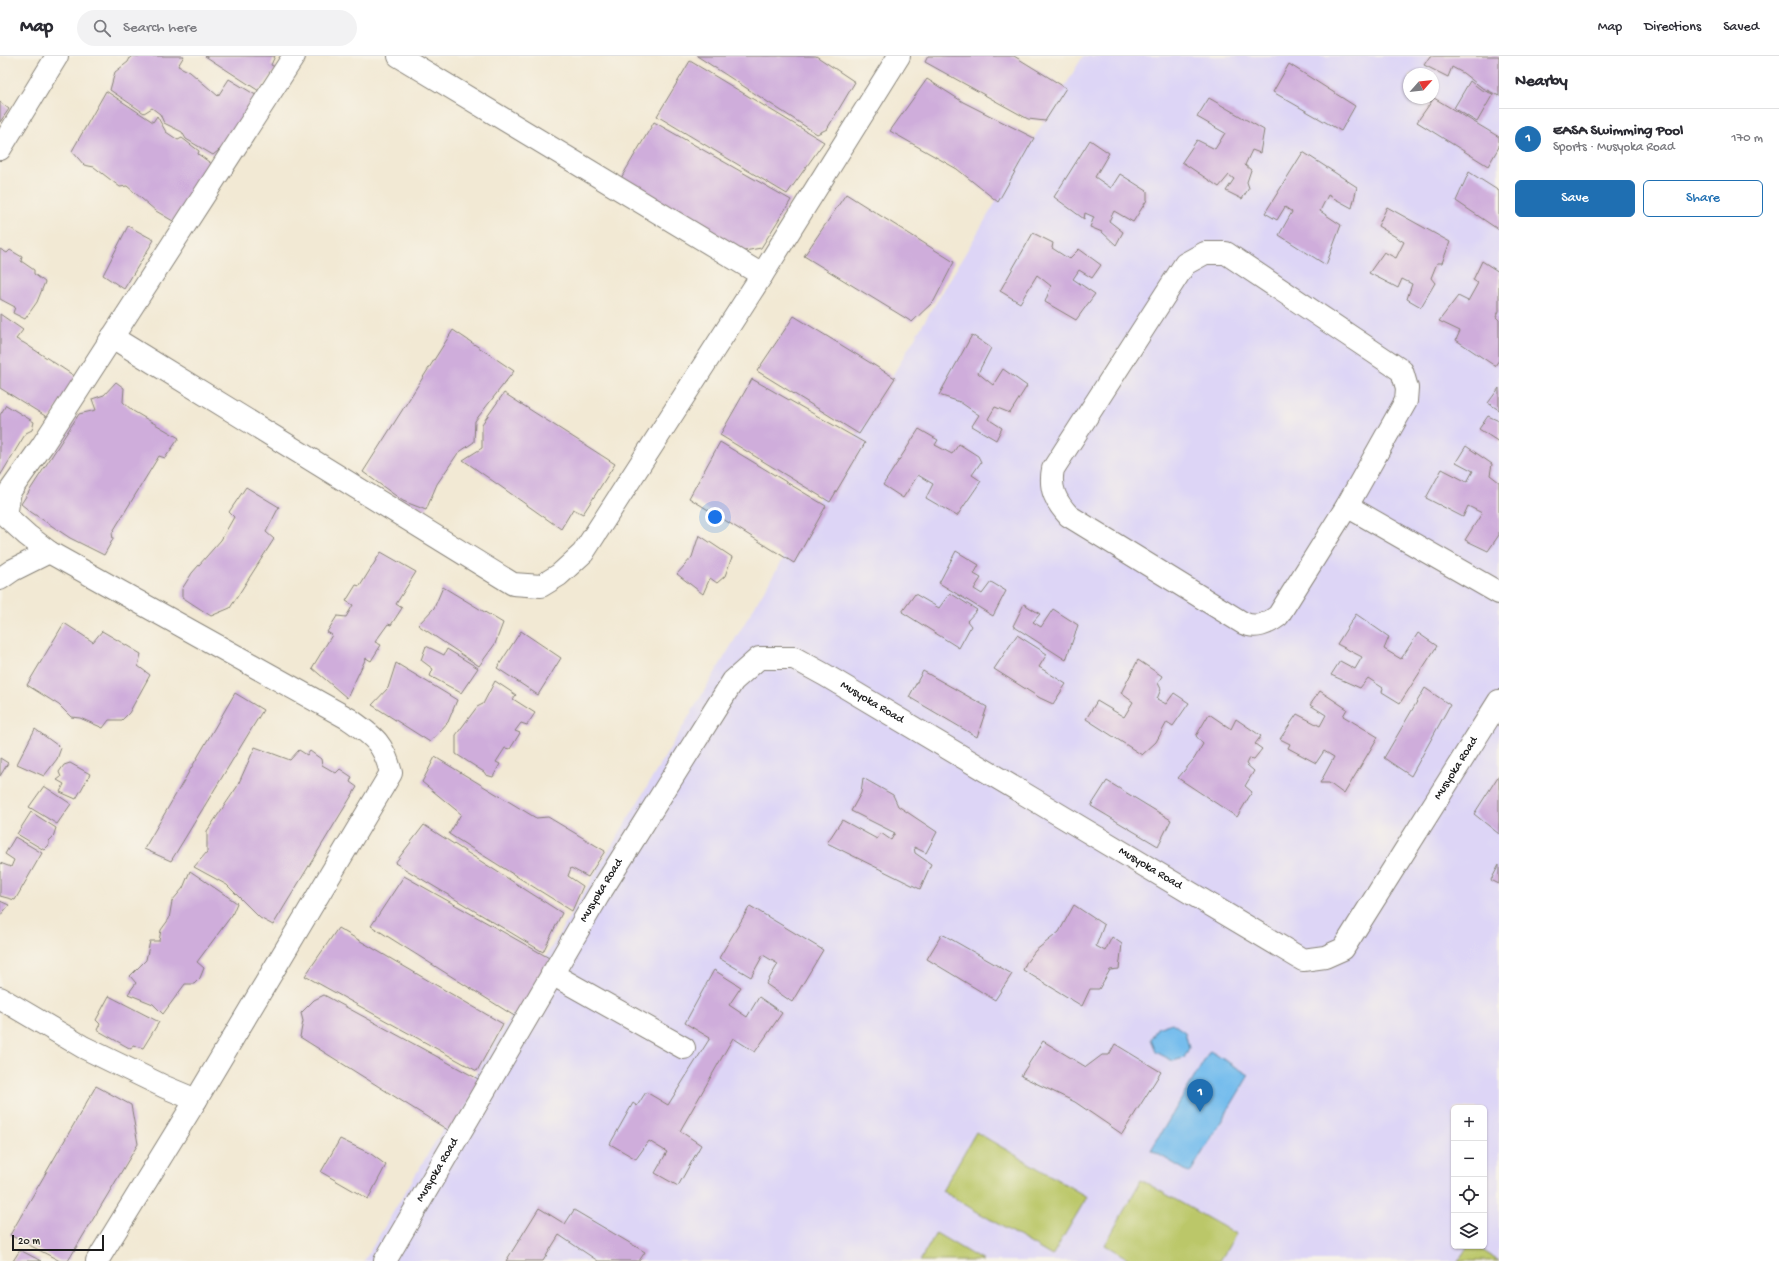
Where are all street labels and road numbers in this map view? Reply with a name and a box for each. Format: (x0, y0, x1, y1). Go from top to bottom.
street label: Musyoka Road (837, 679, 907, 728)
street label: Musyoka Road (1431, 734, 1482, 803)
street label: Musyoka Road (1116, 844, 1185, 894)
street label: Musyoka Road (577, 856, 627, 925)
street label: Musyoka Road (414, 1135, 463, 1205)

